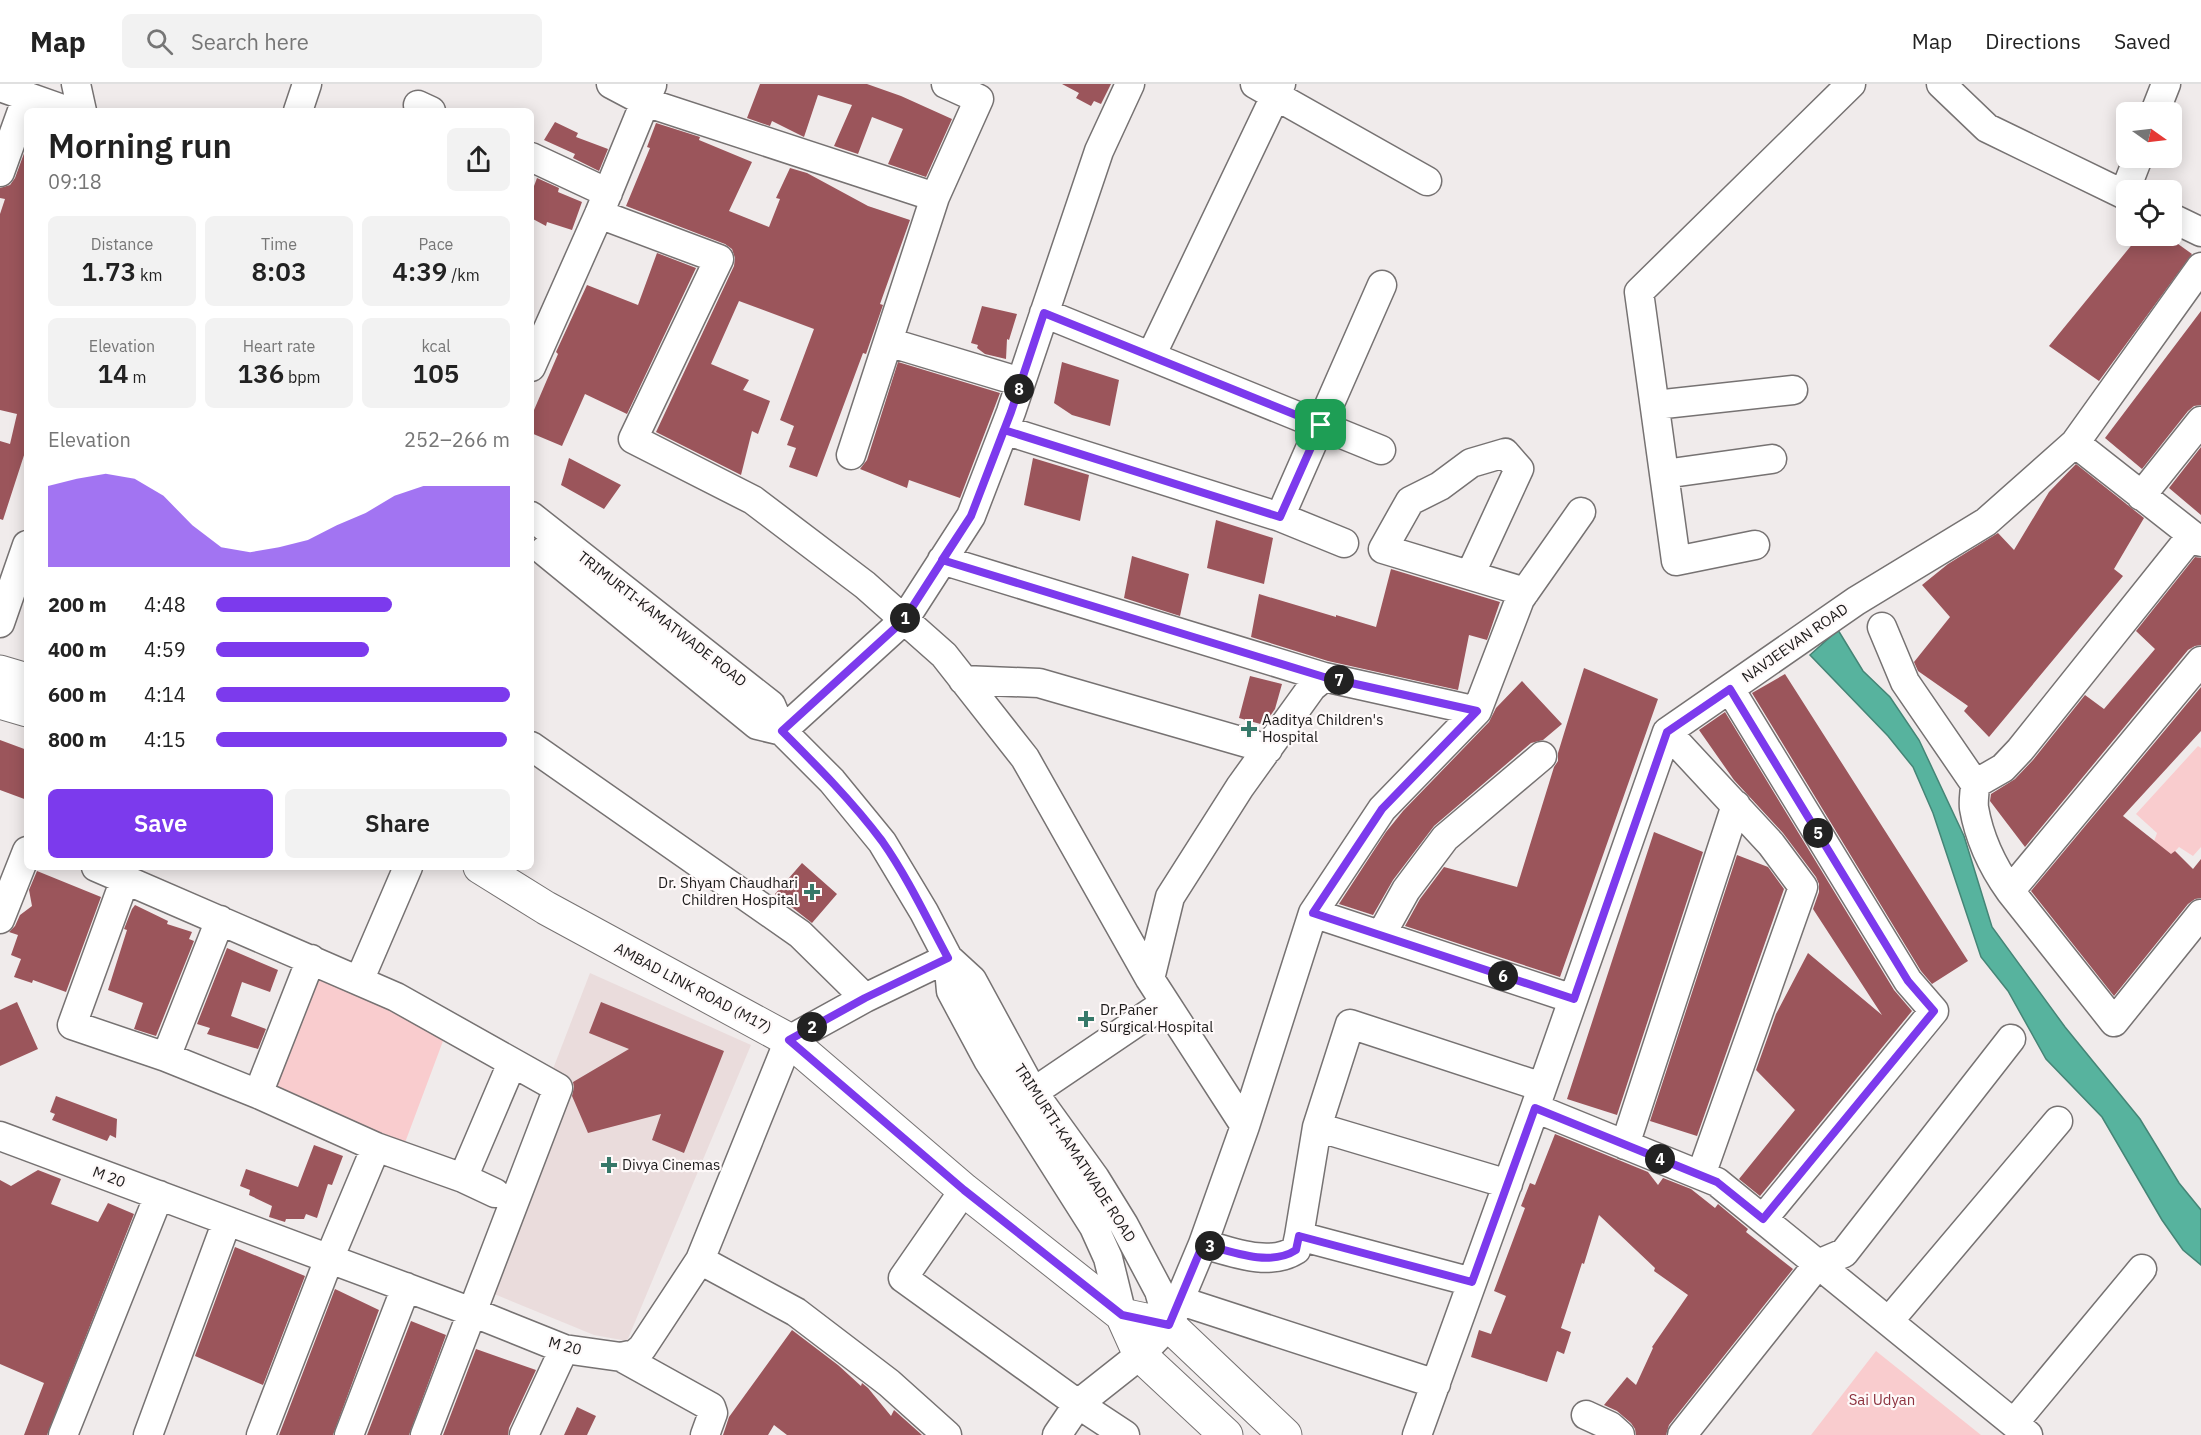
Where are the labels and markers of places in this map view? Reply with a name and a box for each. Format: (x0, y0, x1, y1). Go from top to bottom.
pin: 8 (1004, 374, 1034, 404)
pin (1295, 399, 1346, 450)
pin: 1 (890, 603, 920, 633)
pin: 7 (1324, 665, 1354, 695)
place label: Aaditya Children's Hospital (1262, 710, 1383, 746)
marker: Aaditya Children's Hospital (1240, 720, 1258, 738)
pin: 5 (1803, 818, 1833, 848)
place label: Dr. Shyam Chaudhari Children Hospital (658, 873, 798, 909)
marker: Dr. Shyam Chaudhari Children Hospital (803, 883, 821, 901)
pin: 6 (1488, 961, 1518, 991)
place label: Dr.Paner Surgical Hospital (1100, 1000, 1213, 1036)
marker: Dr.Paner Surgical Hospital (1077, 1010, 1095, 1028)
pin: 2 (797, 1012, 827, 1042)
pin: 4 (1645, 1144, 1675, 1174)
place label: Divya Cinemas (622, 1155, 720, 1174)
marker: Divya Cinemas (600, 1156, 618, 1174)
pin: 3 (1195, 1231, 1225, 1261)

